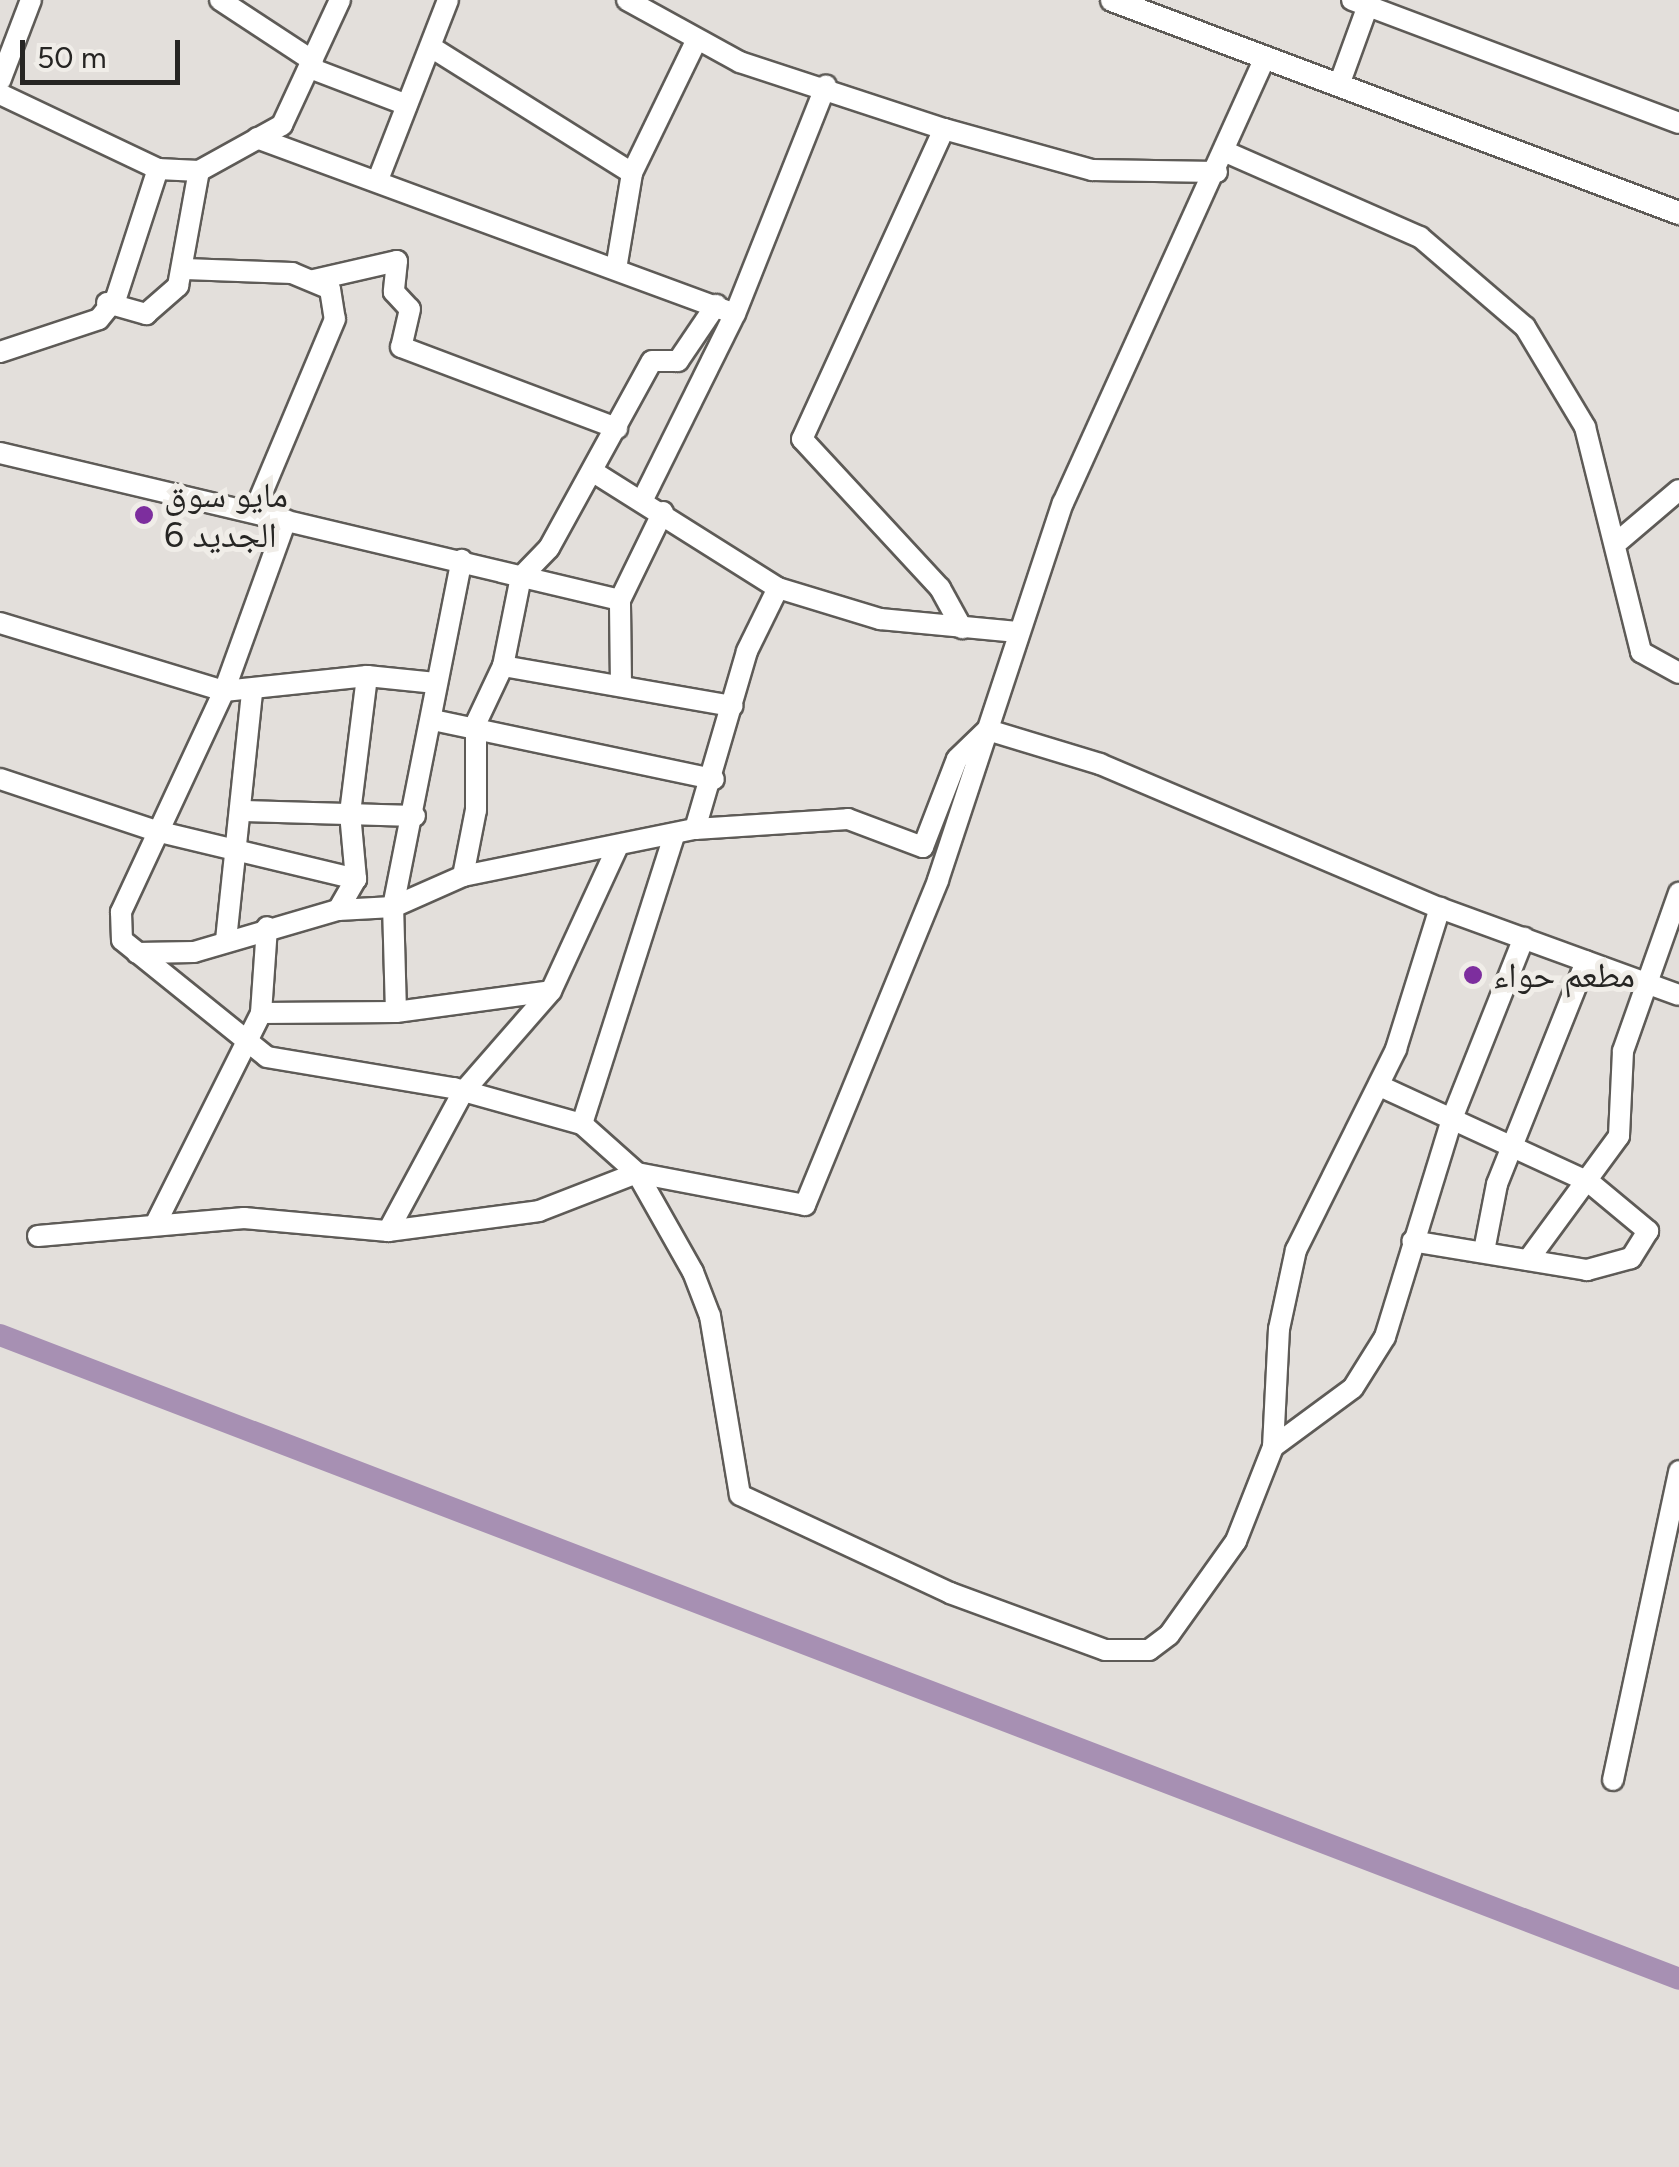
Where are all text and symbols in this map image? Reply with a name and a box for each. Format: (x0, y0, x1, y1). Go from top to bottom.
scale bar (25, 20, 185, 82)
text: 50 m (37, 39, 106, 76)
place label: مايو سوق 6 الجديد (164, 474, 288, 556)
marker: مايو سوق 6 الجديد (133, 504, 155, 526)
place label: مطعم حواء (1493, 954, 1635, 996)
marker: مطعم حواء (1462, 964, 1484, 986)

